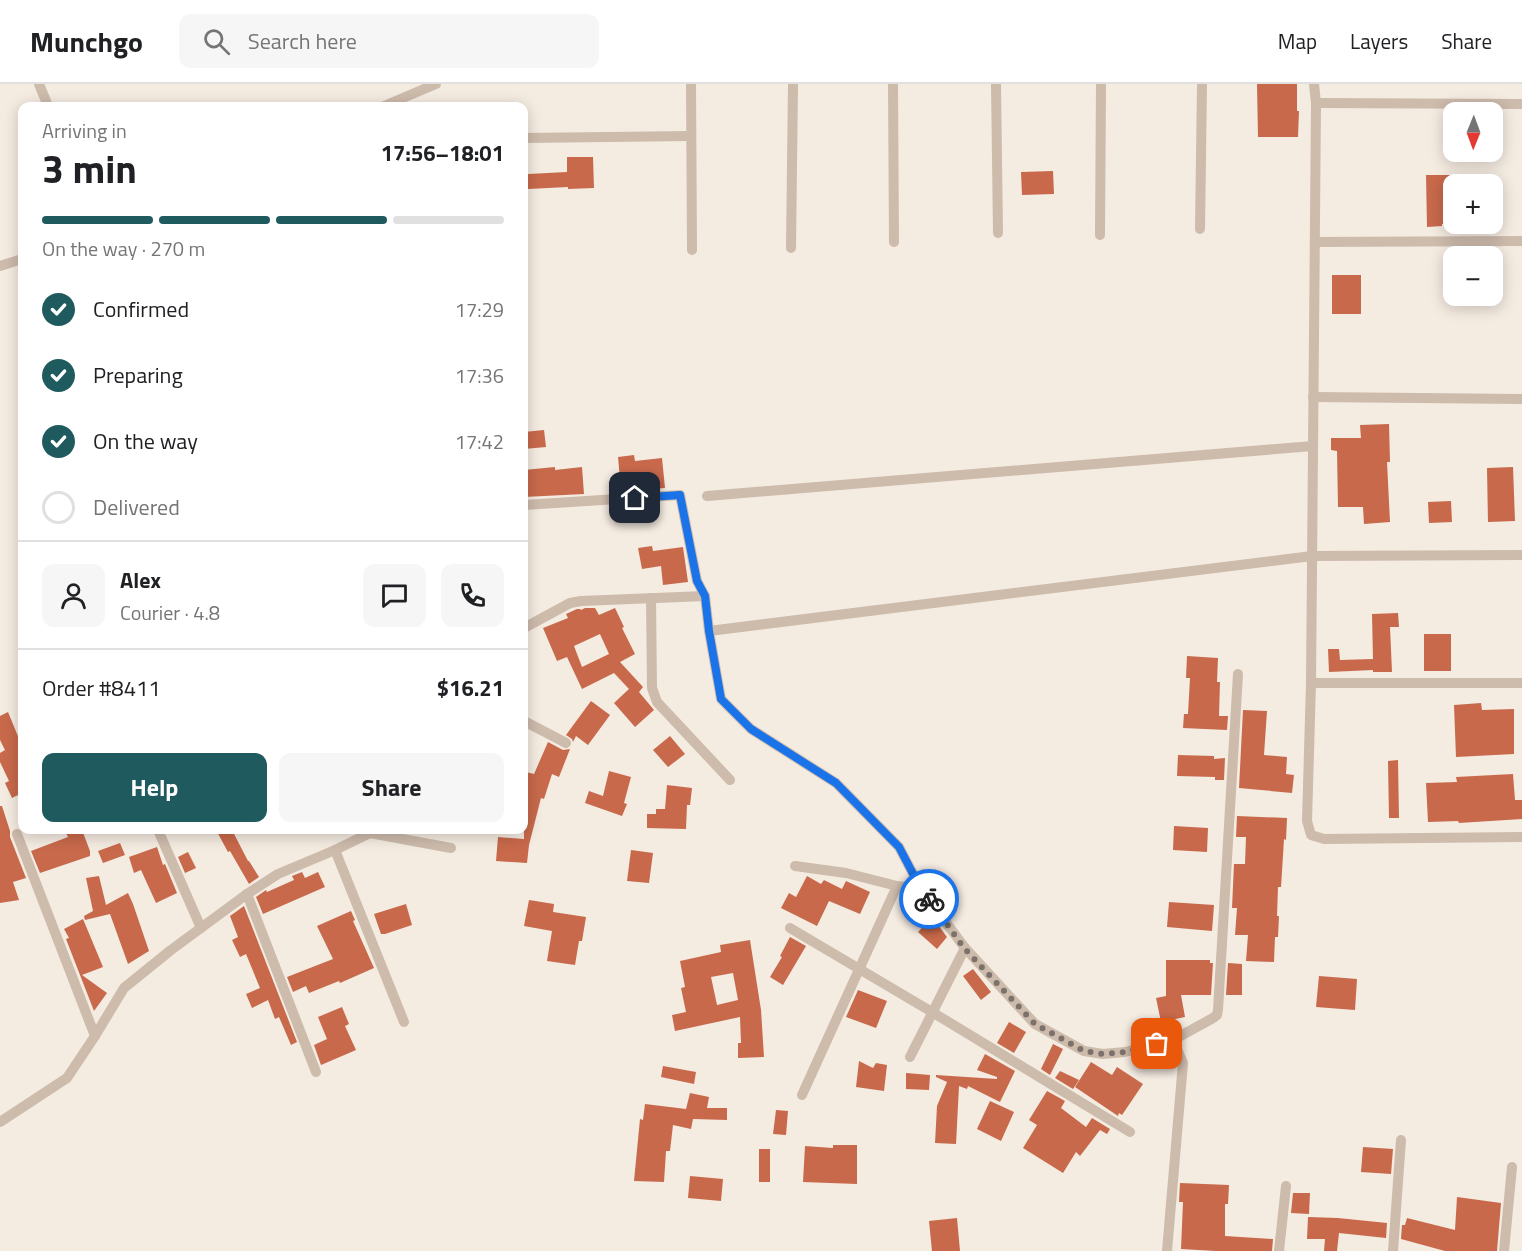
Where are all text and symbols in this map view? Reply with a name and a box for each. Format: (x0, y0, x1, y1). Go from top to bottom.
search box (179, 14, 599, 68)
text: Munchgo (30, 20, 143, 63)
text: Search here (248, 24, 357, 58)
icon: search (200, 25, 233, 58)
text: Map (1278, 25, 1317, 57)
text: Layers (1350, 25, 1408, 57)
text: Share (1441, 25, 1492, 57)
north arrow (1443, 102, 1503, 162)
map controls (1443, 102, 1503, 306)
text: Arriving in (42, 115, 127, 146)
text: 17:56–18:01 (381, 136, 504, 170)
text: 3 min (42, 139, 137, 198)
button: + (1443, 174, 1503, 234)
text: On the way · 270 m (42, 233, 205, 264)
button: − (1443, 246, 1503, 306)
text: Confirmed (93, 292, 189, 326)
icon: check (42, 293, 75, 326)
text: 17:29 (455, 294, 504, 325)
text: Preparing (93, 358, 183, 392)
icon: check (42, 359, 75, 392)
text: 17:36 (455, 360, 504, 391)
text: On the way (93, 424, 198, 458)
icon: check (42, 425, 75, 458)
text: 17:42 (455, 426, 504, 457)
pin (609, 472, 660, 523)
icon: home (618, 481, 651, 514)
text: Delivered (93, 490, 180, 524)
text: Alex (120, 563, 161, 597)
button: person (42, 564, 105, 627)
button: chat (363, 564, 426, 627)
button: phone (441, 564, 504, 627)
text: Courier · 4.8 (120, 597, 220, 628)
text: Order #8411 (42, 671, 161, 705)
text: $16.21 (437, 671, 504, 705)
button: Help (42, 753, 267, 822)
button: Share (279, 753, 504, 822)
courier (899, 869, 959, 929)
icon: bike (913, 883, 946, 916)
pin (1131, 1018, 1182, 1069)
icon: bag (1140, 1027, 1173, 1060)

